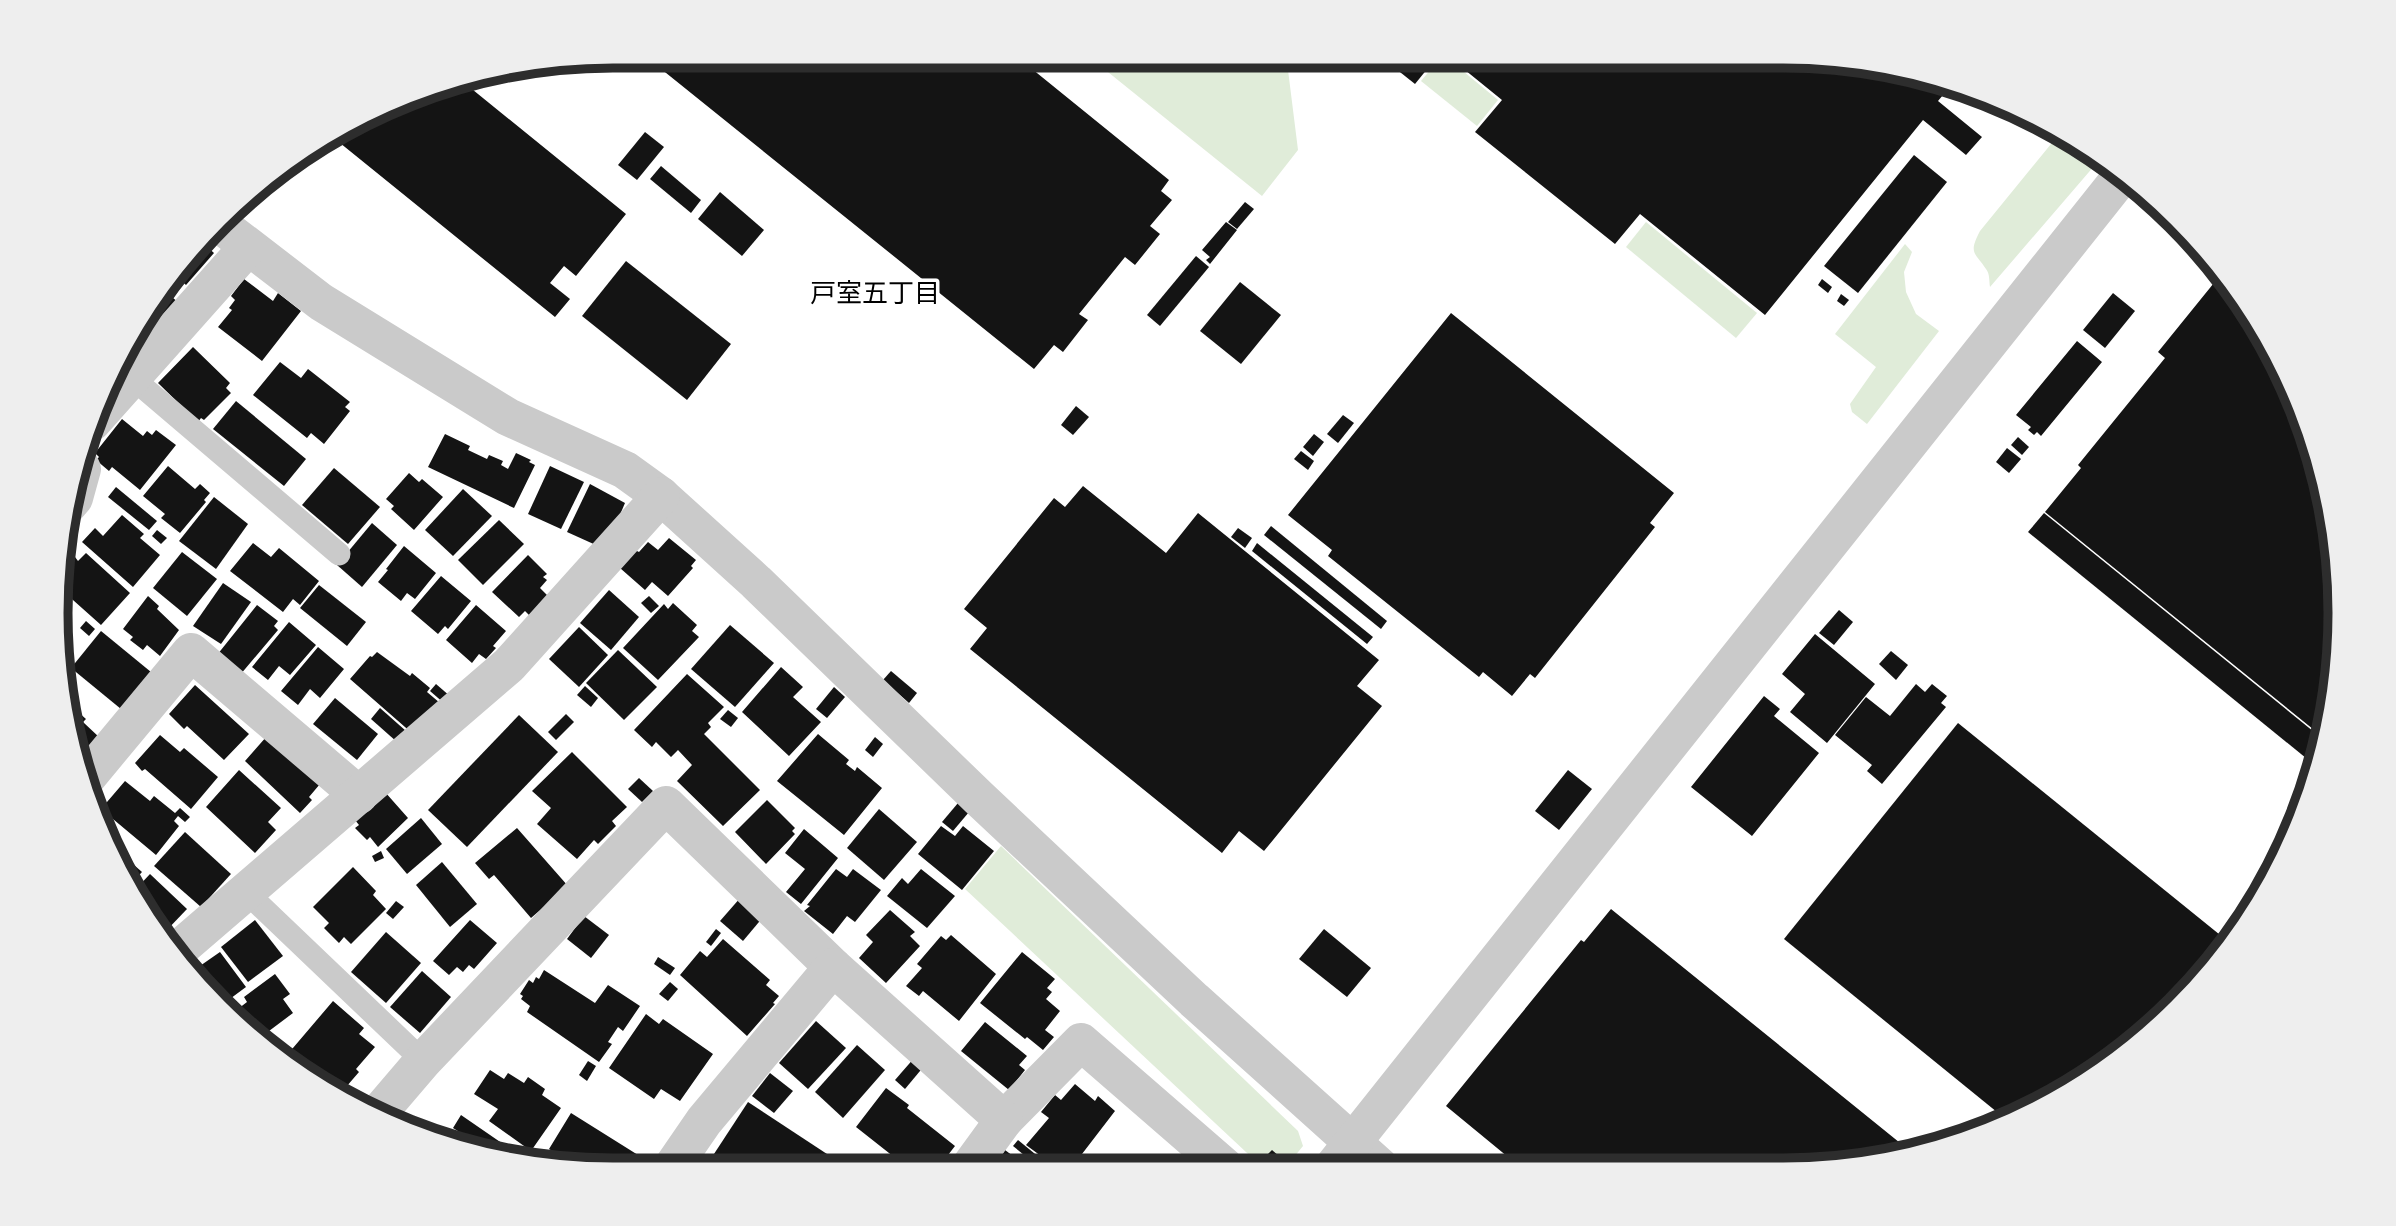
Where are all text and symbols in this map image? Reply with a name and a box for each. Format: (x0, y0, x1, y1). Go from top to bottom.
district label: 戸室五丁目 (810, 278, 940, 308)

